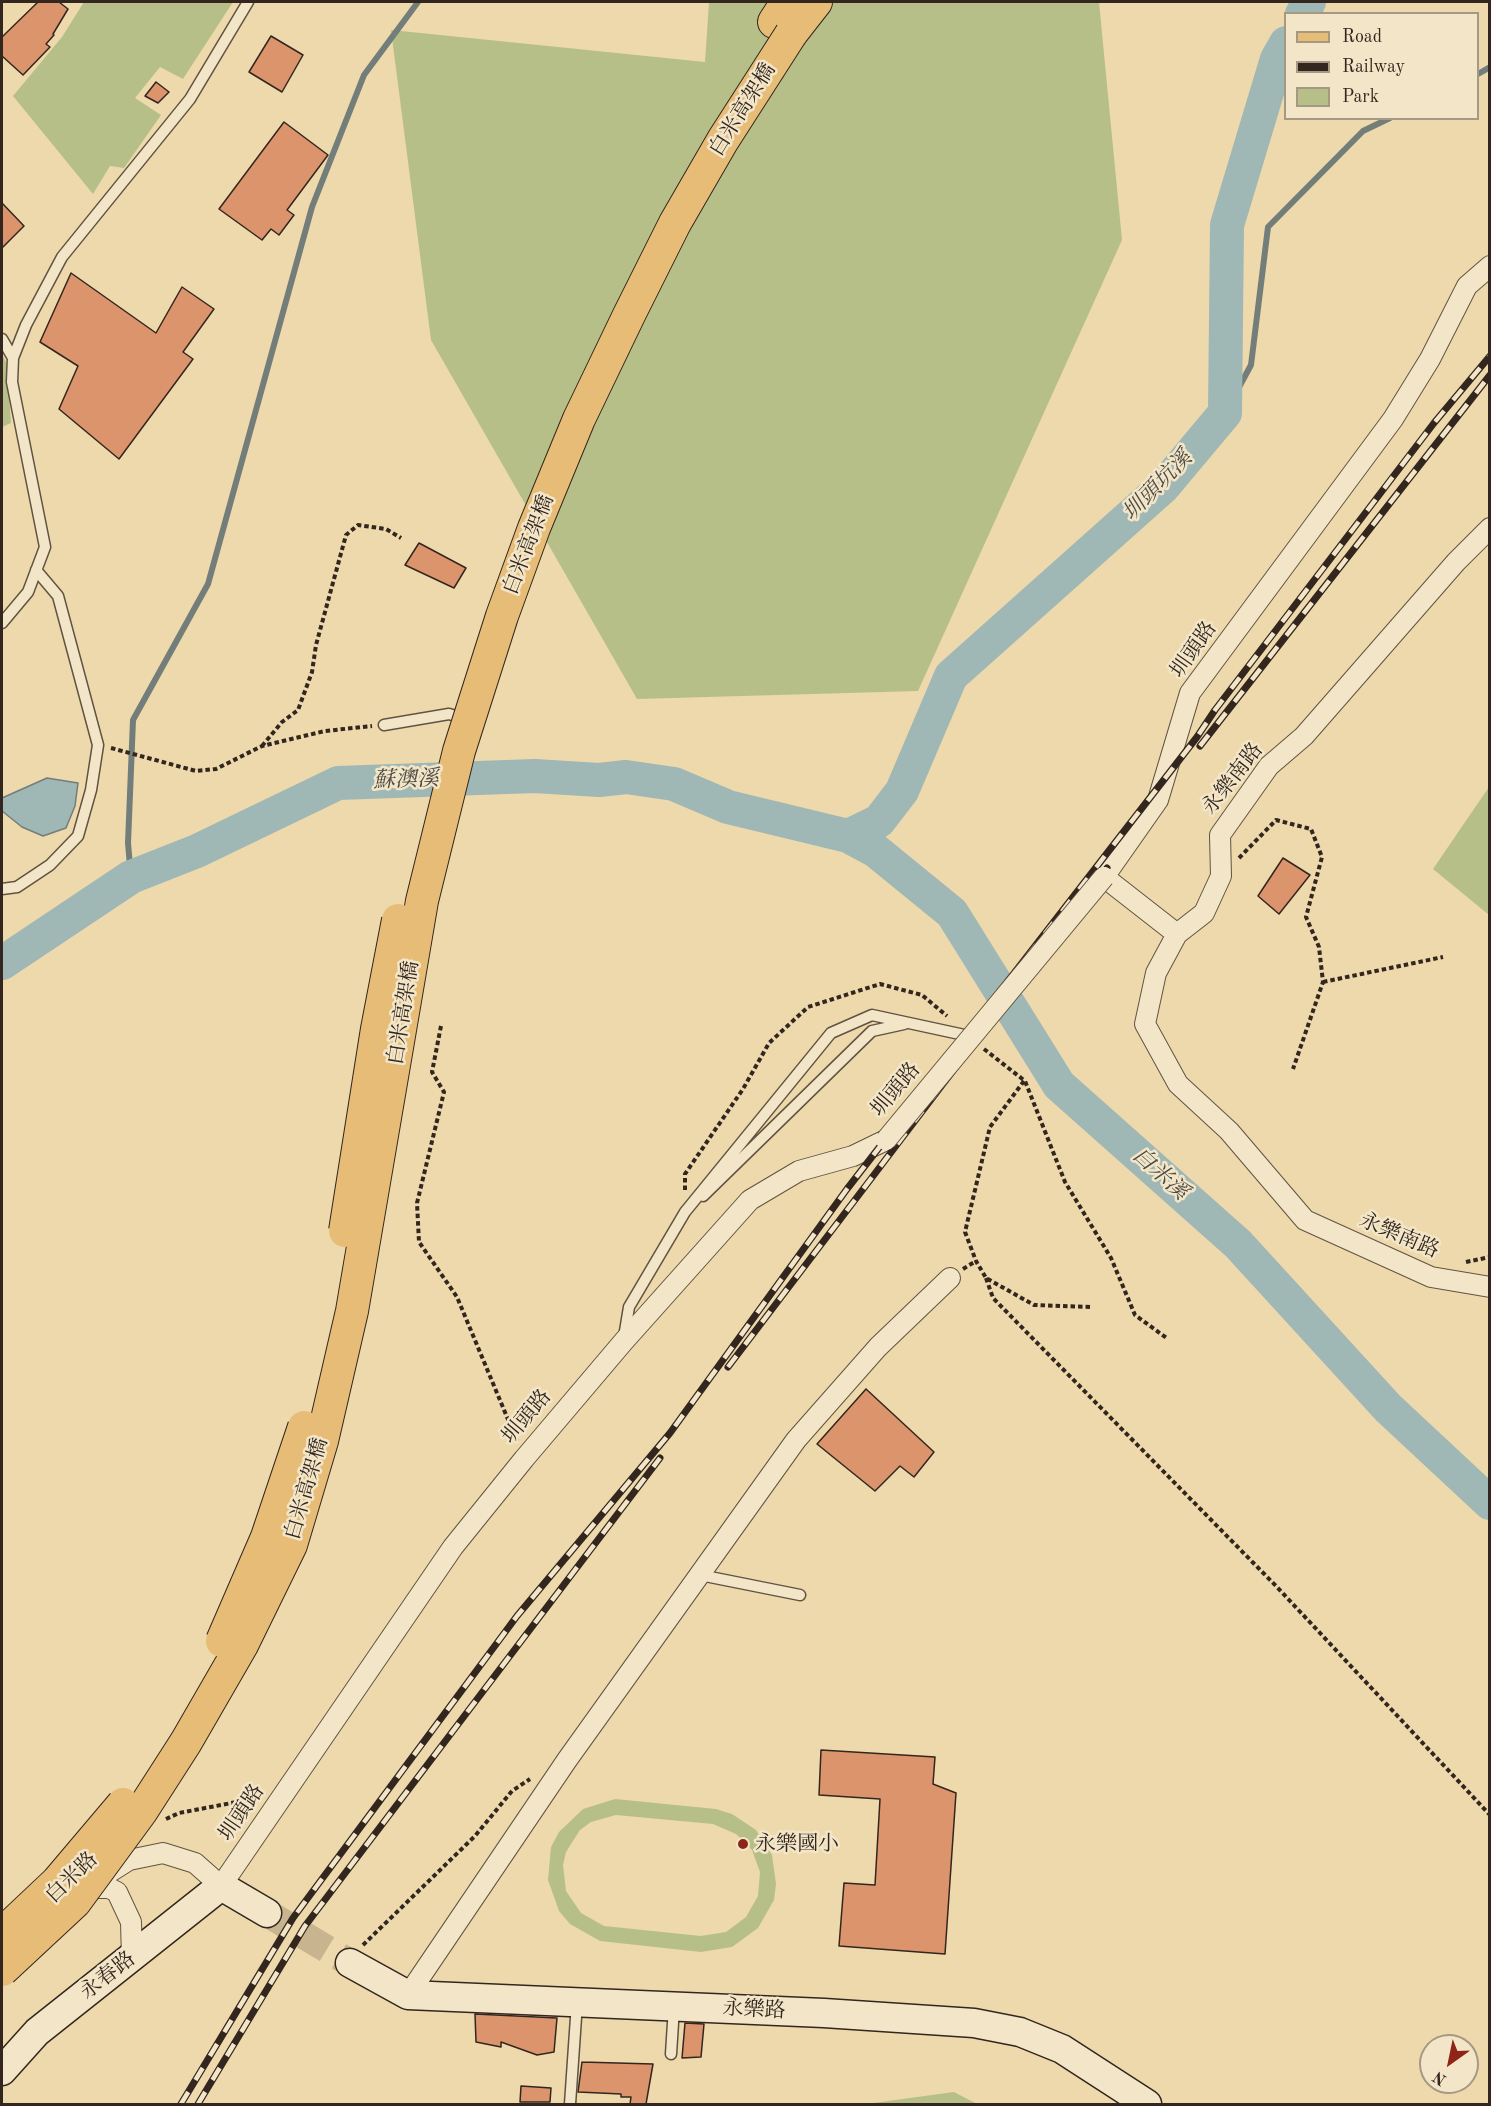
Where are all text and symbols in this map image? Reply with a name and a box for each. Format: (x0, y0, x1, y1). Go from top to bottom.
legend (1284, 12, 1479, 120)
text: Road (1342, 28, 1382, 46)
text: Railway (1342, 58, 1405, 76)
street label: 白米高架橋 (704, 59, 782, 161)
text: Park (1342, 88, 1379, 106)
water label: 圳頭坑溪 (1118, 445, 1198, 527)
street label: 白米高架橋 (498, 491, 560, 599)
street label: 圳頭路 (1166, 617, 1222, 683)
street label: 永樂南路 (1197, 738, 1269, 820)
water label: 蘇澳溪 (373, 766, 439, 794)
street label: 白米高架橋 (383, 959, 425, 1067)
street label: 圳頭路 (866, 1058, 926, 1122)
water label: 白米溪 (1127, 1142, 1193, 1206)
street label: 永樂南路 (1355, 1208, 1443, 1264)
street label: 圳頭路 (497, 1385, 557, 1449)
street label: 白米高架橋 (280, 1435, 334, 1543)
street label: 圳頭路 (214, 1780, 270, 1846)
place label: 永樂國小 (755, 1831, 839, 1857)
marker: 永樂國小 (736, 1837, 750, 1851)
street label: 白米路 (41, 1847, 103, 1909)
street label: 永春路 (75, 1947, 141, 2005)
street label: 永樂路 (722, 1996, 786, 2024)
north arrow (1419, 2034, 1479, 2094)
text: N (1431, 2067, 1450, 2087)

